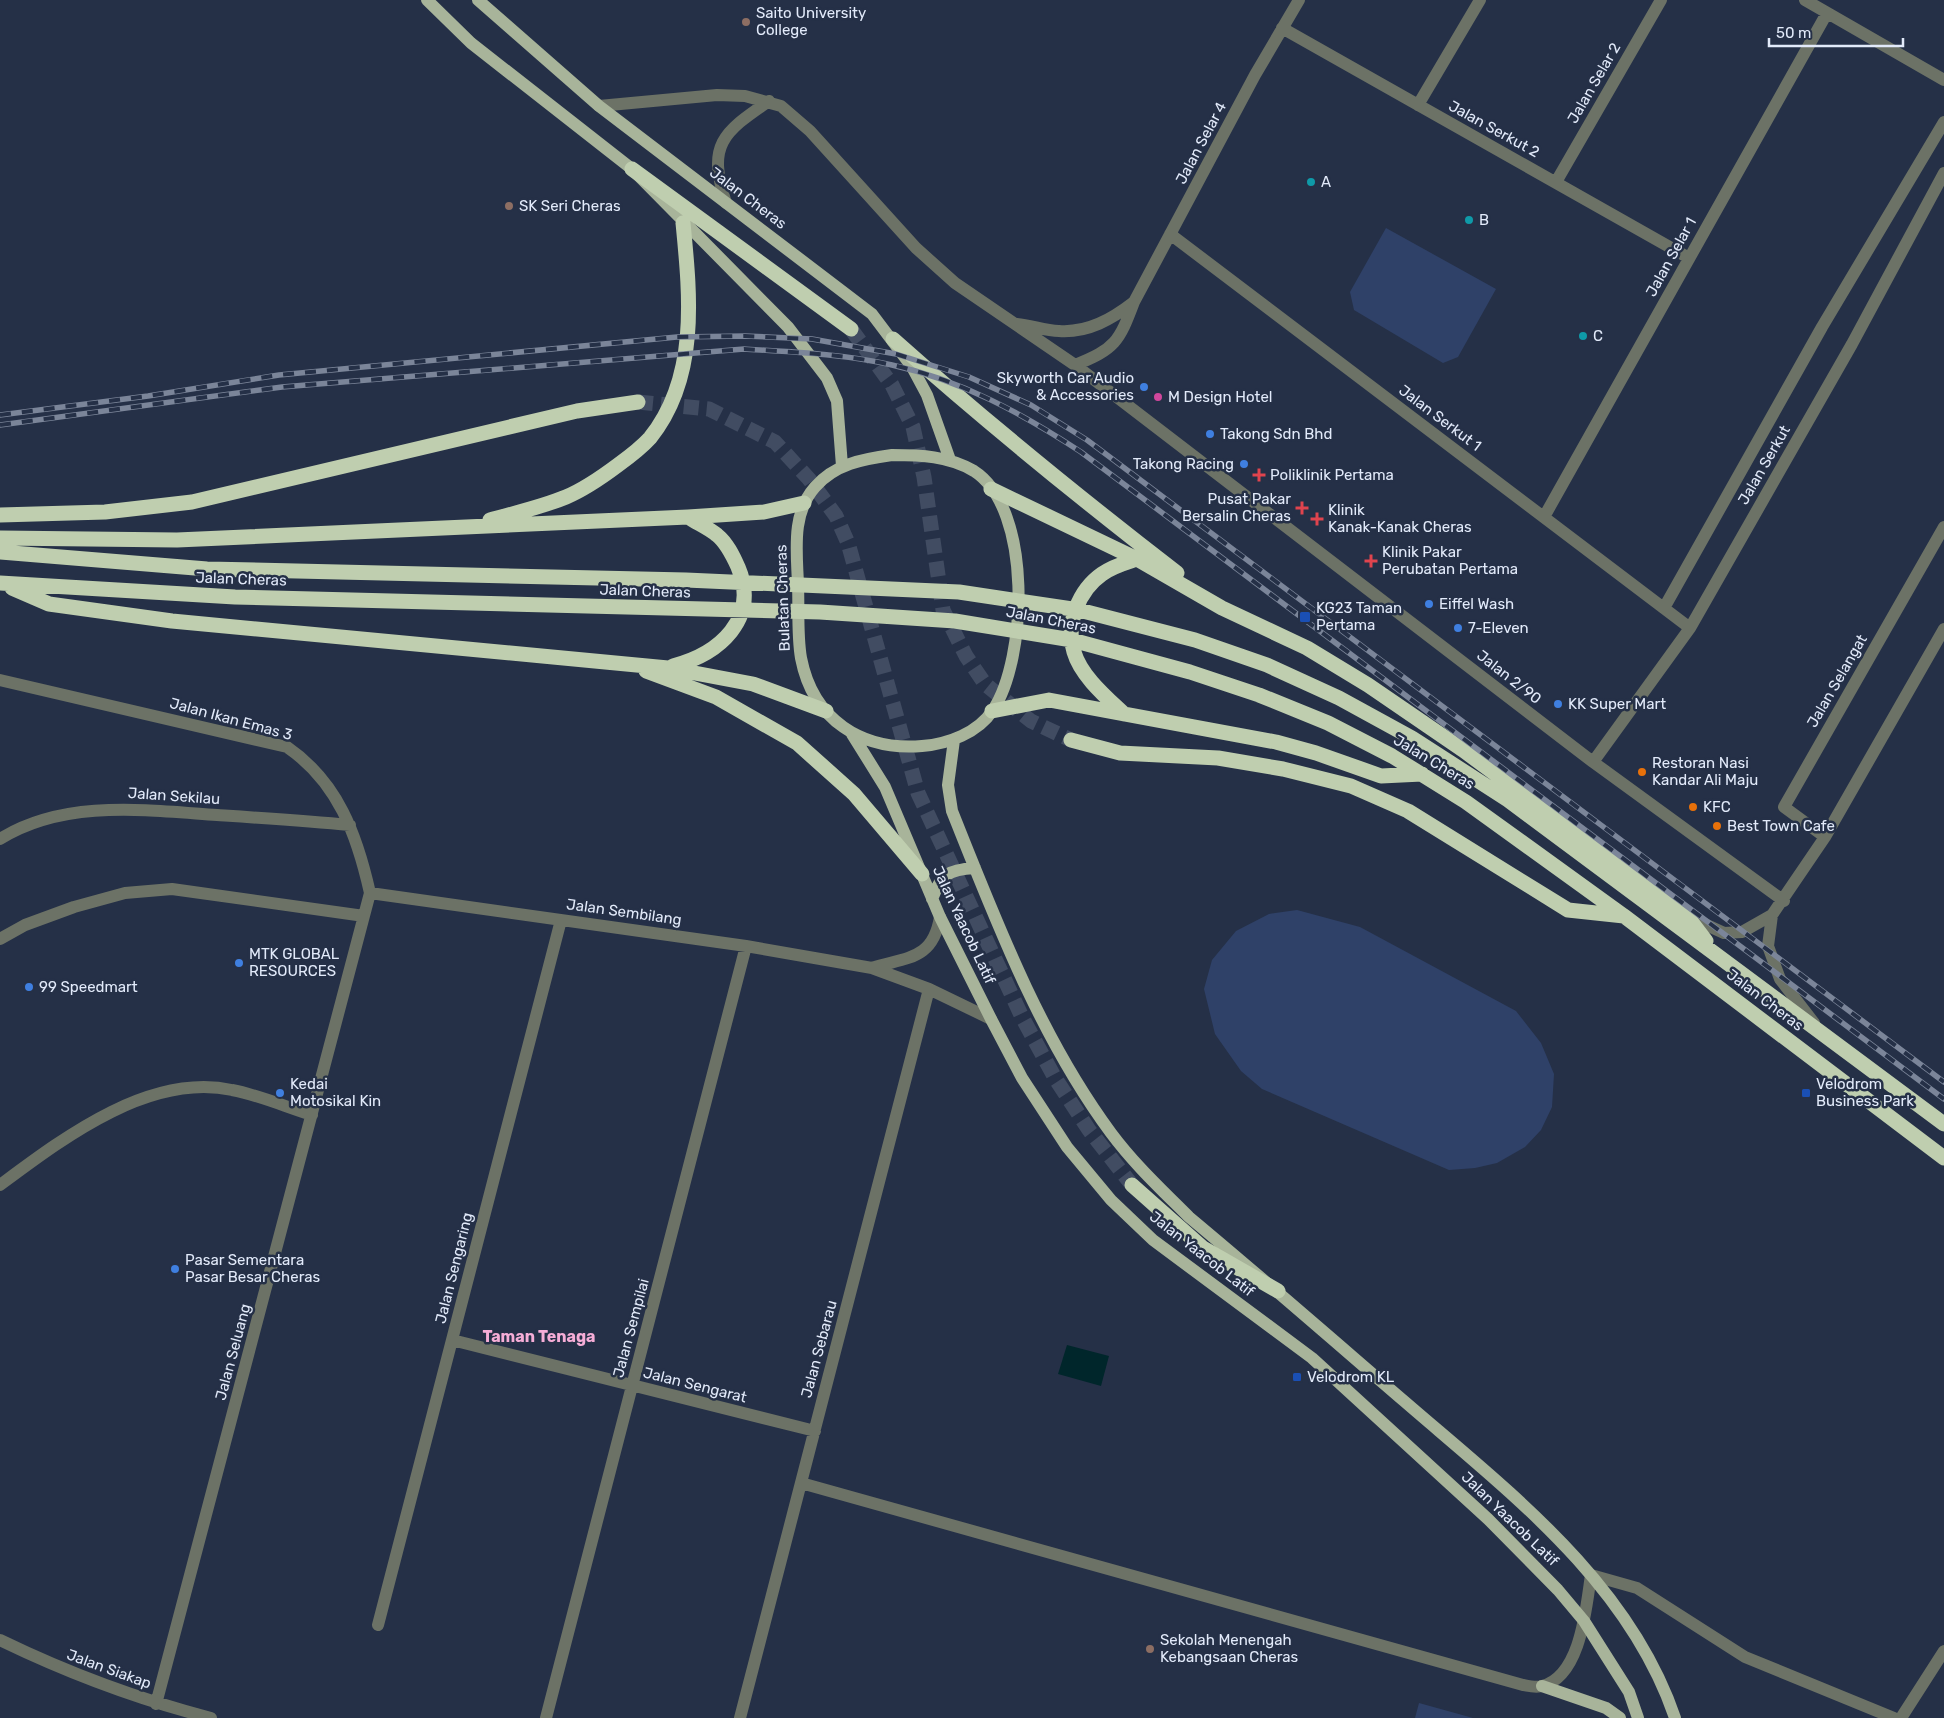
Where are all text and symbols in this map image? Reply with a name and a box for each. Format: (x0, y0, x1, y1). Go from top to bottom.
place label: Saito University College (756, 4, 866, 39)
scale bar (1769, 15, 1903, 47)
marker: Saito University College (740, 16, 752, 28)
text: 50 m (1776, 24, 1811, 42)
street label: Jalan Selar 2 (1564, 39, 1624, 126)
street label: Jalan Serkut 2 (1445, 97, 1543, 161)
street label: Jalan Selar 4 (1172, 99, 1230, 187)
street label: Jalan Cheras (706, 163, 790, 233)
place label: A (1321, 173, 1331, 191)
marker: A (1305, 176, 1317, 188)
place label: SK Seri Cheras (519, 197, 621, 215)
marker: SK Seri Cheras (503, 200, 515, 212)
place label: B (1479, 211, 1489, 229)
marker: B (1463, 214, 1475, 226)
street label: Jalan Selar 1 (1642, 214, 1700, 300)
place label: C (1593, 327, 1603, 345)
marker: C (1577, 330, 1589, 342)
place label: Skyworth Car Audio & Accessories (997, 369, 1134, 404)
marker: Skyworth Car Audio & Accessories (1138, 381, 1150, 393)
street label: Jalan Serkut 1 (1395, 381, 1485, 455)
place label: M Design Hotel (1168, 388, 1272, 406)
marker: M Design Hotel (1152, 391, 1164, 403)
street label: Jalan Serkut (1734, 422, 1794, 508)
place label: Takong Sdn Bhd (1220, 425, 1332, 443)
marker: Takong Sdn Bhd (1204, 428, 1216, 440)
place label: Takong Racing (1133, 455, 1234, 473)
marker: Takong Racing (1238, 458, 1250, 470)
place label: Poliklinik Pertama (1270, 466, 1394, 484)
marker: Poliklinik Pertama (1252, 468, 1266, 482)
place label: Pusat Pakar Bersalin Cheras (1182, 490, 1291, 525)
marker: Pusat Pakar Bersalin Cheras (1295, 501, 1309, 515)
place label: Klinik Kanak-Kanak Cheras (1328, 501, 1472, 536)
marker: Klinik Kanak-Kanak Cheras (1310, 512, 1324, 526)
place label: Klinik Pakar Perubatan Pertama (1382, 543, 1518, 578)
street label: Bulatan Cheras (772, 544, 794, 652)
marker: Klinik Pakar Perubatan Pertama (1364, 554, 1378, 568)
street label: Jalan Cheras (195, 568, 287, 590)
street label: Jalan Cheras (599, 580, 691, 602)
place label: Eiffel Wash (1439, 595, 1514, 613)
marker: Eiffel Wash (1423, 598, 1435, 610)
place label: KG23 Taman Pertama (1316, 599, 1402, 634)
street label: Jalan Cheras (1004, 602, 1098, 638)
marker: KG23 Taman Pertama (1298, 610, 1312, 624)
place label: 7-Eleven (1468, 619, 1529, 637)
marker: 7-Eleven (1452, 622, 1464, 634)
street label: Jalan Selangat (1803, 631, 1871, 731)
street label: Jalan 2/90 (1473, 646, 1545, 708)
street label: Jalan Ikan Emas 3 (168, 694, 294, 744)
place label: KK Super Mart (1568, 695, 1666, 713)
marker: KK Super Mart (1552, 698, 1564, 710)
street label: Jalan Cheras (1390, 731, 1478, 793)
place label: Restoran Nasi Kandar Ali Maju (1652, 754, 1758, 789)
marker: Restoran Nasi Kandar Ali Maju (1636, 766, 1648, 778)
street label: Jalan Sekilau (127, 784, 221, 808)
place label: KFC (1703, 798, 1731, 816)
marker: KFC (1687, 801, 1699, 813)
place label: Best Town Cafe (1727, 817, 1835, 835)
marker: Best Town Cafe (1711, 820, 1723, 832)
street label: Jalan Yaacob Latif (929, 863, 999, 987)
street label: Jalan Sembilang (565, 895, 683, 929)
place label: MTK GLOBAL RESOURCES (249, 945, 340, 980)
marker: MTK GLOBAL RESOURCES (233, 957, 245, 969)
street label: Jalan Cheras (1723, 965, 1807, 1035)
place label: 99 Speedmart (39, 978, 138, 996)
marker: 99 Speedmart (23, 981, 35, 993)
place label: Kedai Motosikal Kin (290, 1075, 381, 1110)
place label: Velodrom Business Park (1816, 1075, 1914, 1110)
marker: Kedai Motosikal Kin (274, 1087, 286, 1099)
marker: Velodrom Business Park (1800, 1087, 1812, 1099)
street label: Jalan Yaacob Latif (1146, 1207, 1258, 1301)
street label: Jalan Sengaring (431, 1211, 477, 1325)
place label: Pasar Sementara Pasar Besar Cheras (185, 1251, 320, 1286)
marker: Pasar Sementara Pasar Besar Cheras (169, 1263, 181, 1275)
street label: Jalan Sempilai (609, 1277, 653, 1379)
street label: Jalan Sebarau (797, 1298, 841, 1400)
street label: Jalan Seluang (211, 1302, 255, 1402)
district label: Taman Tenaga (482, 1327, 596, 1346)
street label: Jalan Sengarat (641, 1363, 749, 1407)
place label: Velodrom KL (1307, 1368, 1395, 1386)
marker: Velodrom KL (1291, 1371, 1303, 1383)
street label: Jalan Yaacob Latif (1458, 1468, 1563, 1570)
place label: Sekolah Menengah Kebangsaan Cheras (1160, 1631, 1299, 1666)
marker: Sekolah Menengah Kebangsaan Cheras (1144, 1643, 1156, 1655)
street label: Jalan Siakap (64, 1645, 154, 1693)

